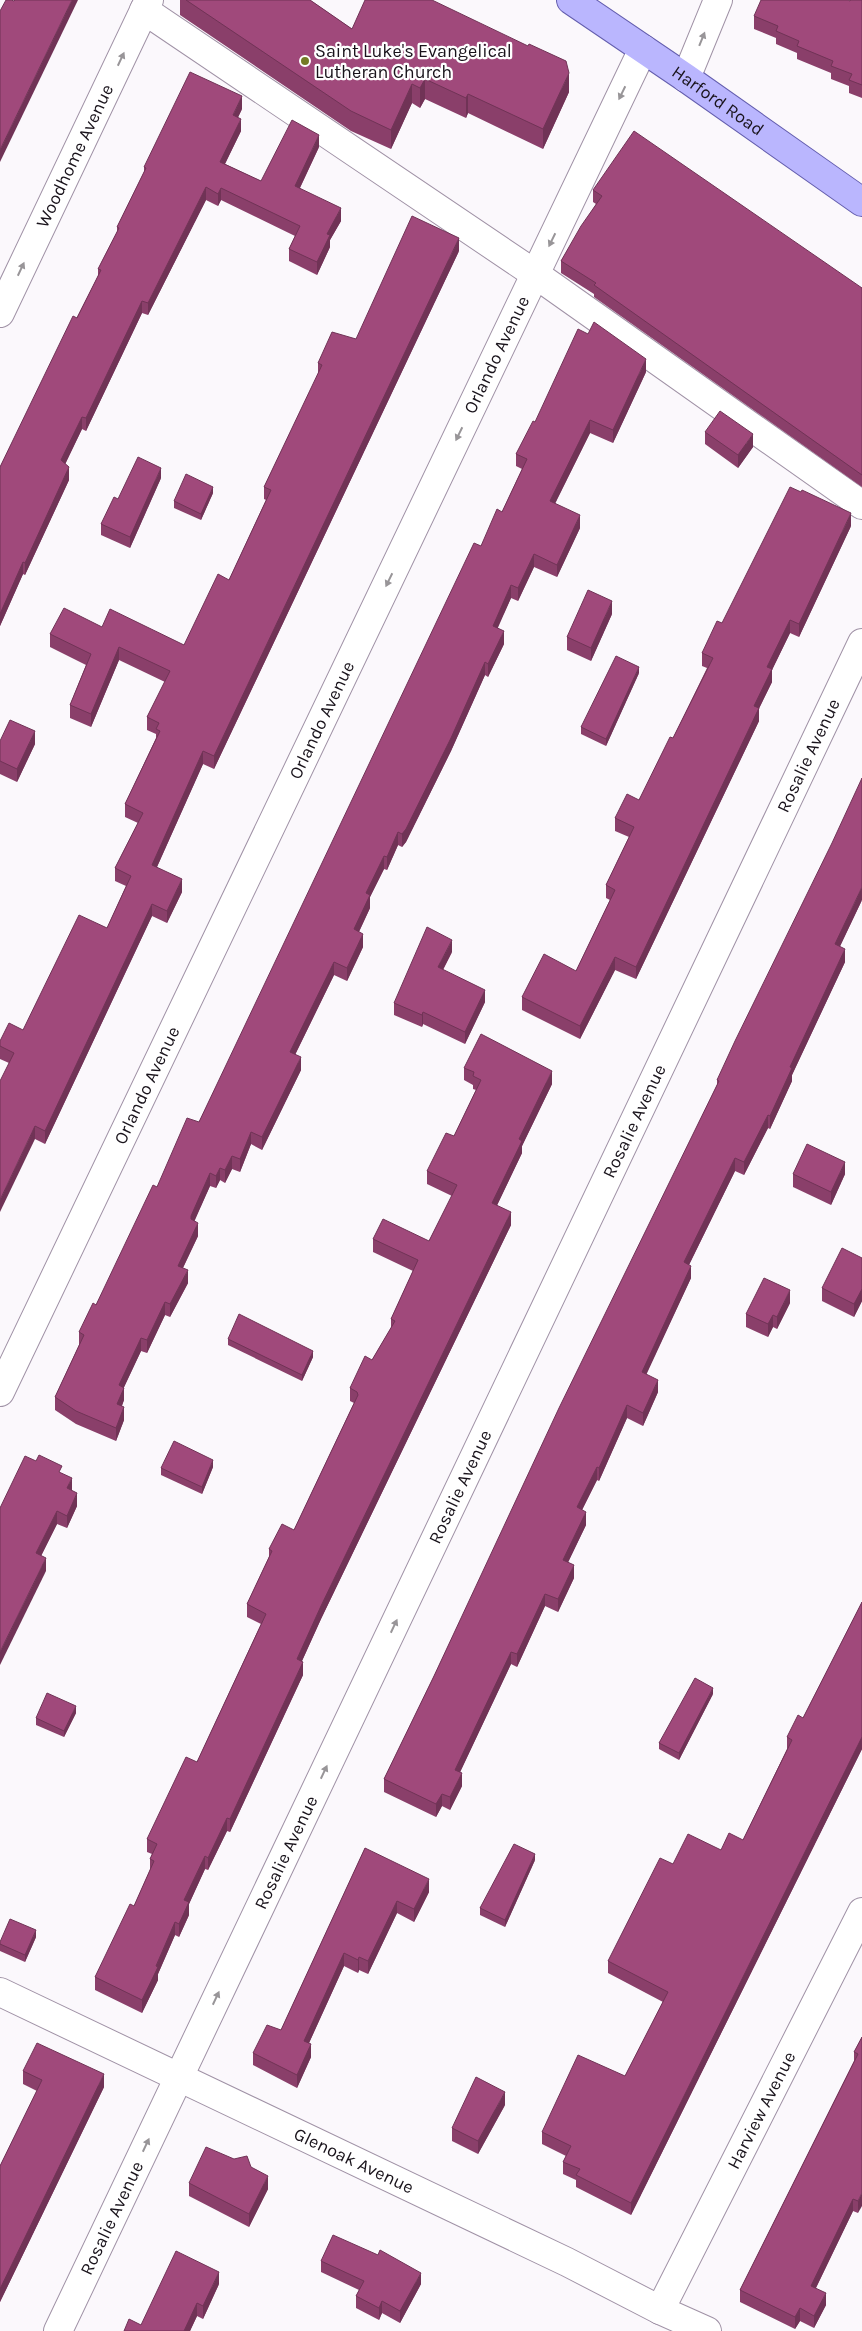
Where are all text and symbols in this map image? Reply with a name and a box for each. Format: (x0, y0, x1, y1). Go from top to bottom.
one-way arrow (698, 31, 706, 46)
place label: Saint Luke's Evangelical Lutheran Church (315, 40, 512, 83)
one-way arrow (117, 52, 125, 66)
marker: Saint Luke's Evangelical Lutheran Church (299, 55, 311, 67)
street label: Harford Road (668, 61, 768, 140)
street label: Woodhome Avenue (31, 81, 118, 231)
one-way arrow (618, 86, 626, 101)
one-way arrow (547, 233, 555, 247)
one-way arrow (17, 262, 25, 276)
street label: Orlando Avenue (459, 292, 534, 417)
one-way arrow (455, 427, 463, 441)
one-way arrow (384, 573, 393, 588)
street label: Orlando Avenue (284, 658, 359, 783)
street label: Rosalie Avenue (772, 695, 845, 816)
street label: Orlando Avenue (109, 1023, 184, 1148)
street label: Rosalie Avenue (598, 1061, 671, 1182)
street label: Rosalie Avenue (424, 1426, 497, 1547)
one-way arrow (390, 1619, 398, 1633)
one-way arrow (320, 1765, 328, 1779)
street label: Rosalie Avenue (249, 1792, 322, 1913)
one-way arrow (213, 1991, 221, 2005)
street label: Harview Avenue (722, 2048, 800, 2173)
street label: Glenoak Avenue (290, 2123, 417, 2198)
one-way arrow (143, 2138, 151, 2152)
street label: Rosalie Avenue (75, 2158, 148, 2279)

